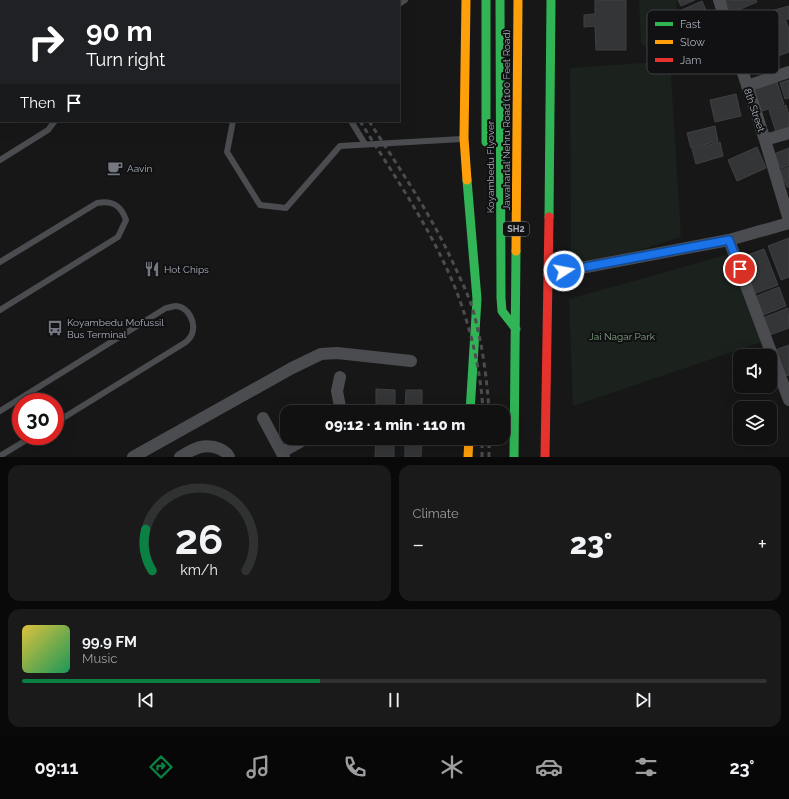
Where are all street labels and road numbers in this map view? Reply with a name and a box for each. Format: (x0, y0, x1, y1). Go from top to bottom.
street label: Jawaharlal Nehru Road (100 Feet Road) (501, 29, 512, 210)
street label: 8th Street (742, 87, 767, 134)
street label: Koyambedu Flyover (485, 120, 496, 213)
road number: SH2 (503, 222, 529, 236)

